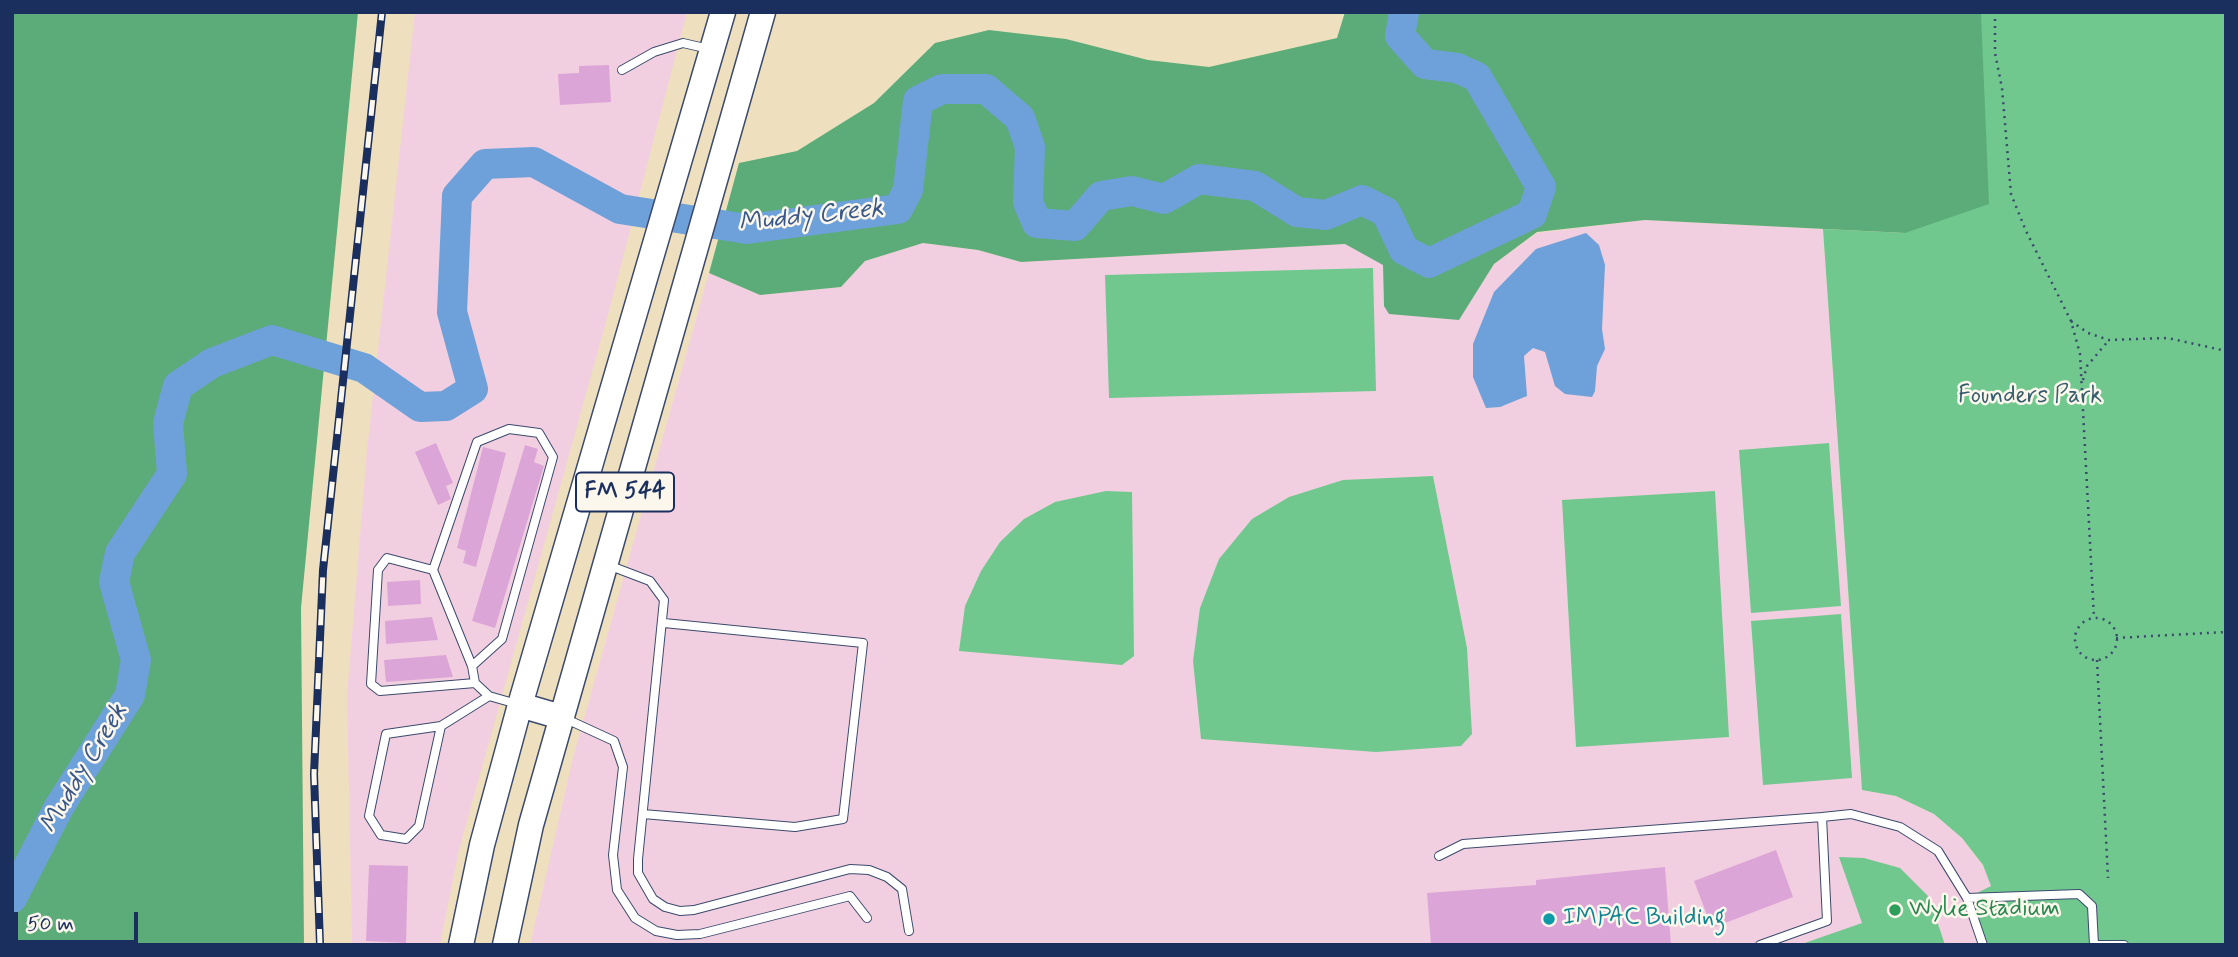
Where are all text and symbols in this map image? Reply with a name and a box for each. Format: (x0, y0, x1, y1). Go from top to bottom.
water label: Muddy Creek (737, 194, 885, 240)
park label: Founders Park (1958, 383, 2102, 411)
road number: FM 544 (576, 472, 674, 512)
water label: Muddy Creek (34, 699, 136, 839)
place label: Wylie Stadium (1909, 896, 2060, 924)
scale bar (18, 898, 142, 942)
marker: Wylie Stadium (1887, 902, 1903, 918)
place label: IMPAC Building (1563, 905, 1725, 933)
text: 50 m (27, 910, 74, 938)
marker: IMPAC Building (1541, 911, 1557, 927)

